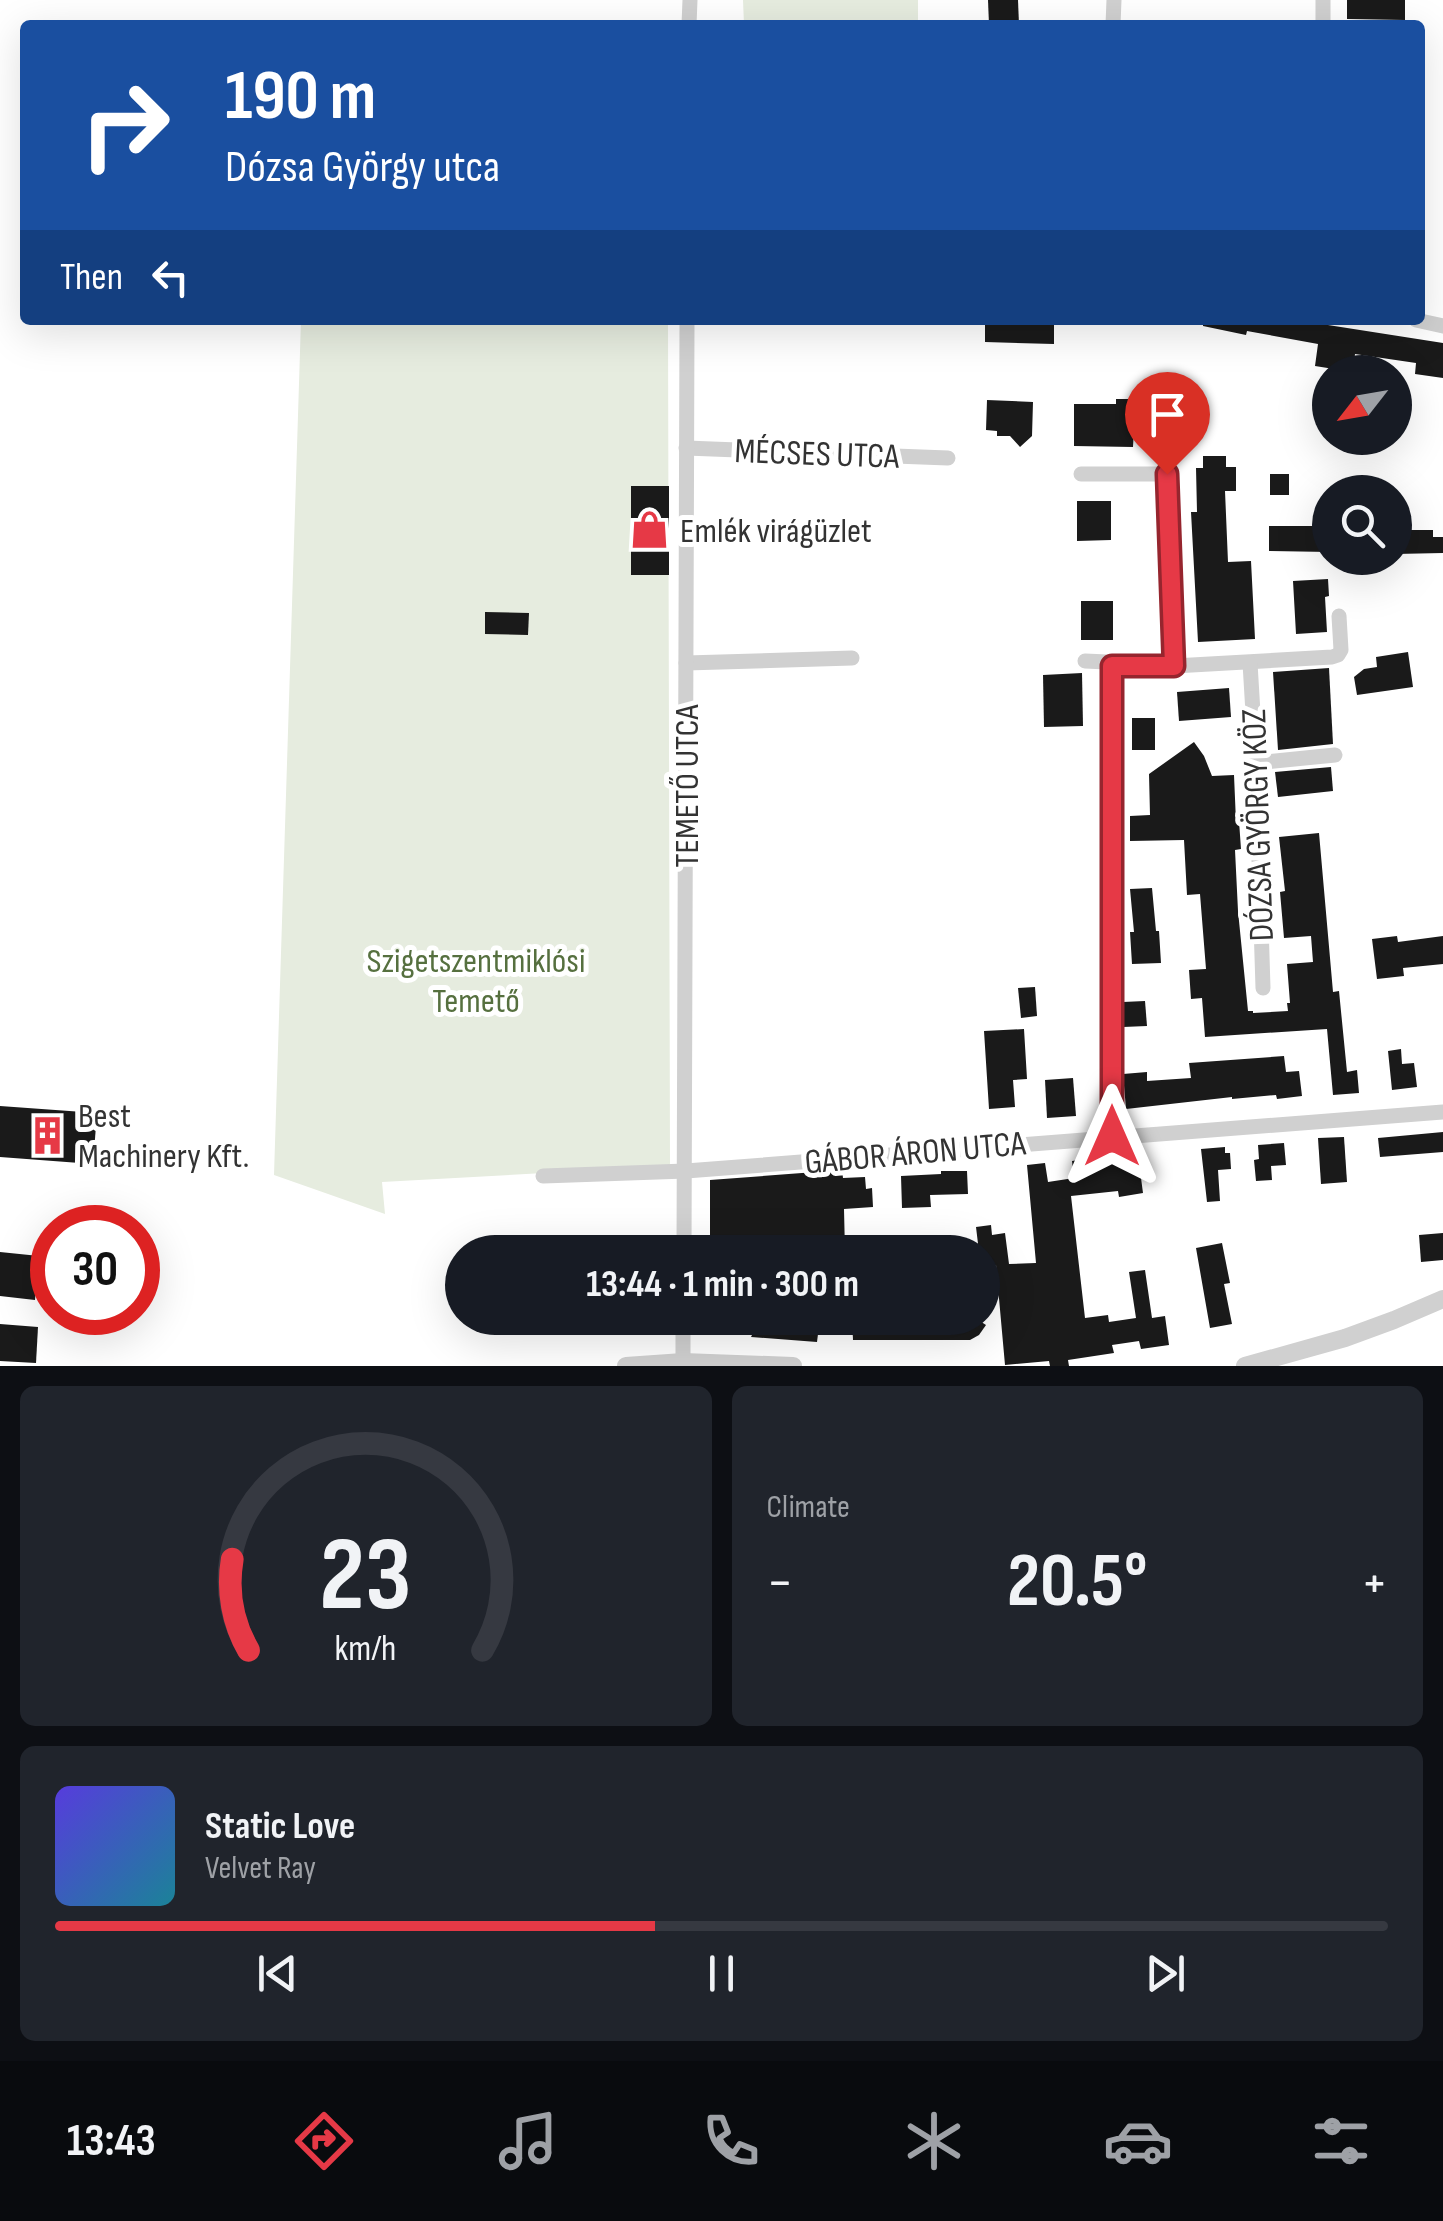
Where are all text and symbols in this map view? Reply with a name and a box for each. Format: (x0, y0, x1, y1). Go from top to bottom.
text: 190 m (225, 55, 376, 139)
icon: right (60, 60, 190, 190)
text: Dózsa György utca (225, 140, 500, 195)
icon: left (143, 250, 198, 305)
text: Then (60, 255, 123, 300)
north arrow (1312, 355, 1412, 455)
map controls (1312, 355, 1412, 575)
pin (1125, 372, 1210, 475)
icon: arrive (1140, 387, 1195, 442)
street label: MÉCSES UTCA (734, 430, 901, 479)
button: search (1312, 475, 1412, 575)
shop icon: Emlék virágüzlet (629, 509, 671, 551)
place label: Emlék virágüzlet (680, 510, 872, 553)
street label: TEMETŐ UTCA (666, 703, 709, 868)
street label: DÓZSA GYÖRGY KÖZ (1233, 708, 1284, 942)
park label: Szigetszentmiklósi Temető (367, 940, 585, 1023)
position arrow (1060, 1084, 1164, 1188)
place label: Best Machinery Kft. (78, 1095, 249, 1178)
building icon: Best Machinery Kft. (27, 1114, 69, 1156)
street label: GÁBOR ÁRON UTCA (803, 1122, 1028, 1185)
speed limit sign: 30 (30, 1205, 160, 1335)
text: 13:44 · 1 min · 300 m (586, 1262, 859, 1307)
text: Climate (767, 1488, 850, 1527)
text: 23 (320, 1514, 412, 1639)
text: 20.5° (1007, 1537, 1147, 1628)
text: − (767, 1550, 793, 1617)
text: + (1361, 1550, 1388, 1617)
text: km/h (335, 1628, 397, 1671)
text: Static Love (205, 1804, 355, 1849)
text: Velvet Ray (205, 1849, 316, 1888)
icon: previous (250, 1946, 305, 2001)
icon: pause (694, 1946, 749, 2001)
icon: next (1138, 1946, 1193, 2001)
icon: directions (289, 2106, 359, 2176)
icon: music (493, 2106, 563, 2176)
icon: phone (696, 2106, 766, 2176)
icon: climate (899, 2106, 969, 2176)
icon: car (1103, 2106, 1173, 2176)
icon: filters (1306, 2106, 1376, 2176)
text: 13:43 (67, 2114, 156, 2169)

